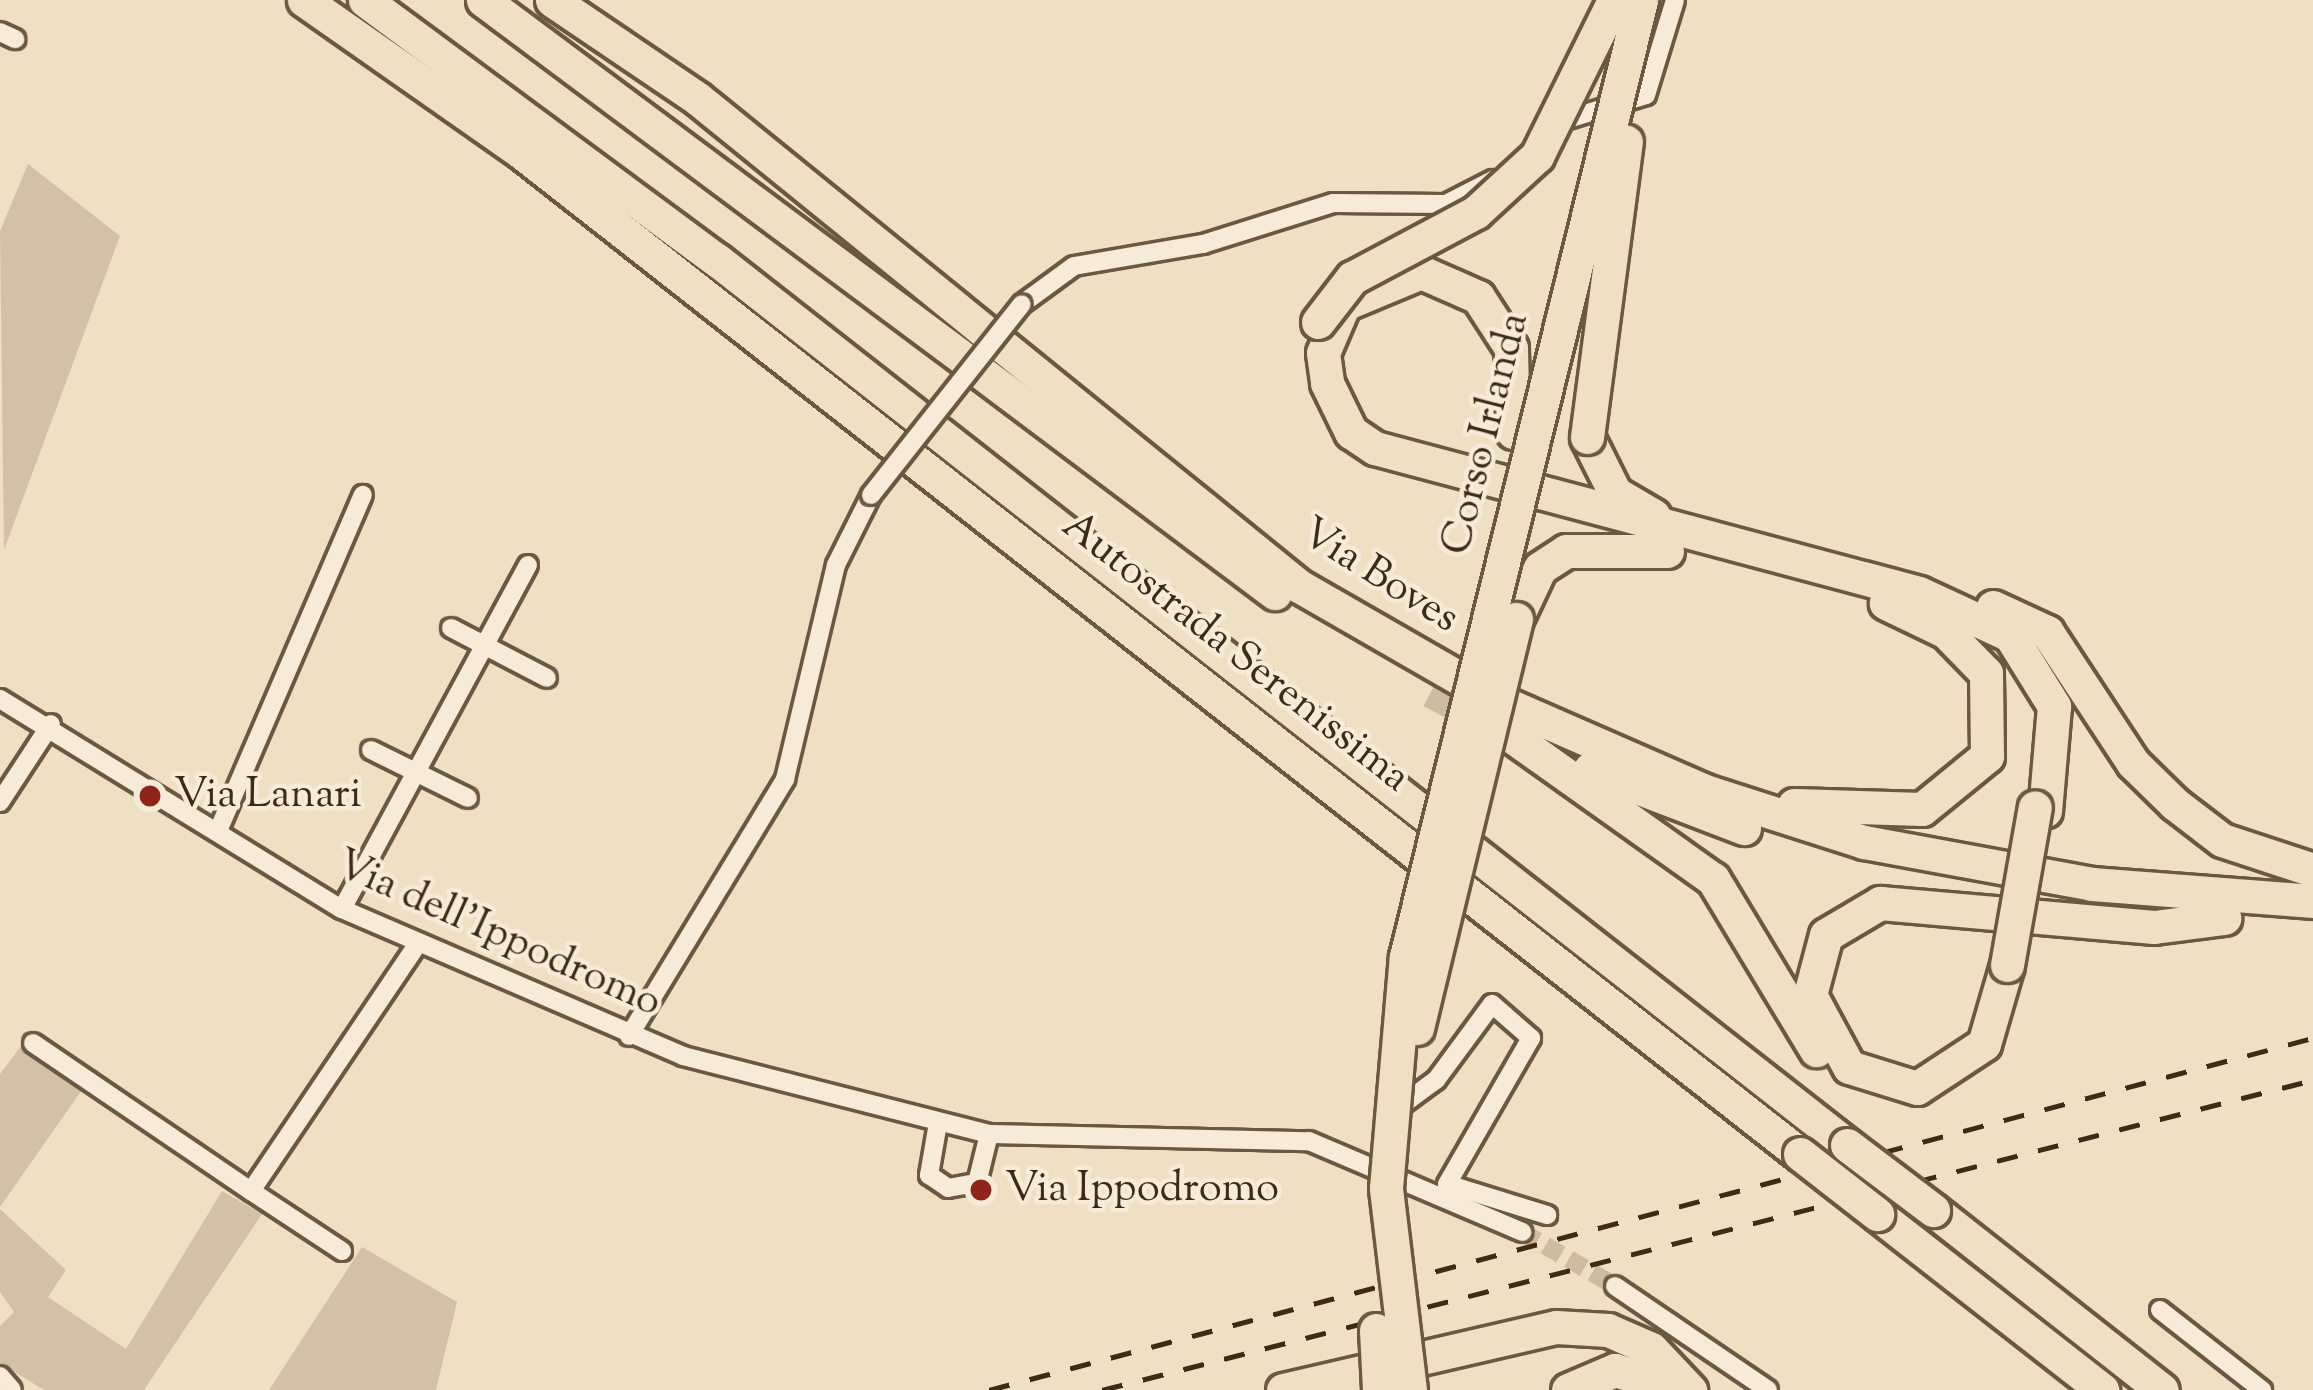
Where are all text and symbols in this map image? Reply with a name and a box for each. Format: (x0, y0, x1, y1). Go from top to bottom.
street label: Corso Irlanda (1433, 308, 1541, 560)
street label: Autostrada Serenissima (1051, 502, 1419, 804)
street label: Via Boves (1291, 509, 1467, 645)
place label: Via Lanari (174, 771, 362, 821)
marker: Via Lanari (137, 783, 163, 809)
street label: Via dell'Ippodromo (328, 841, 668, 1029)
place label: Via Ippodromo (1005, 1165, 1279, 1215)
marker: Via Ippodromo (968, 1177, 994, 1203)

